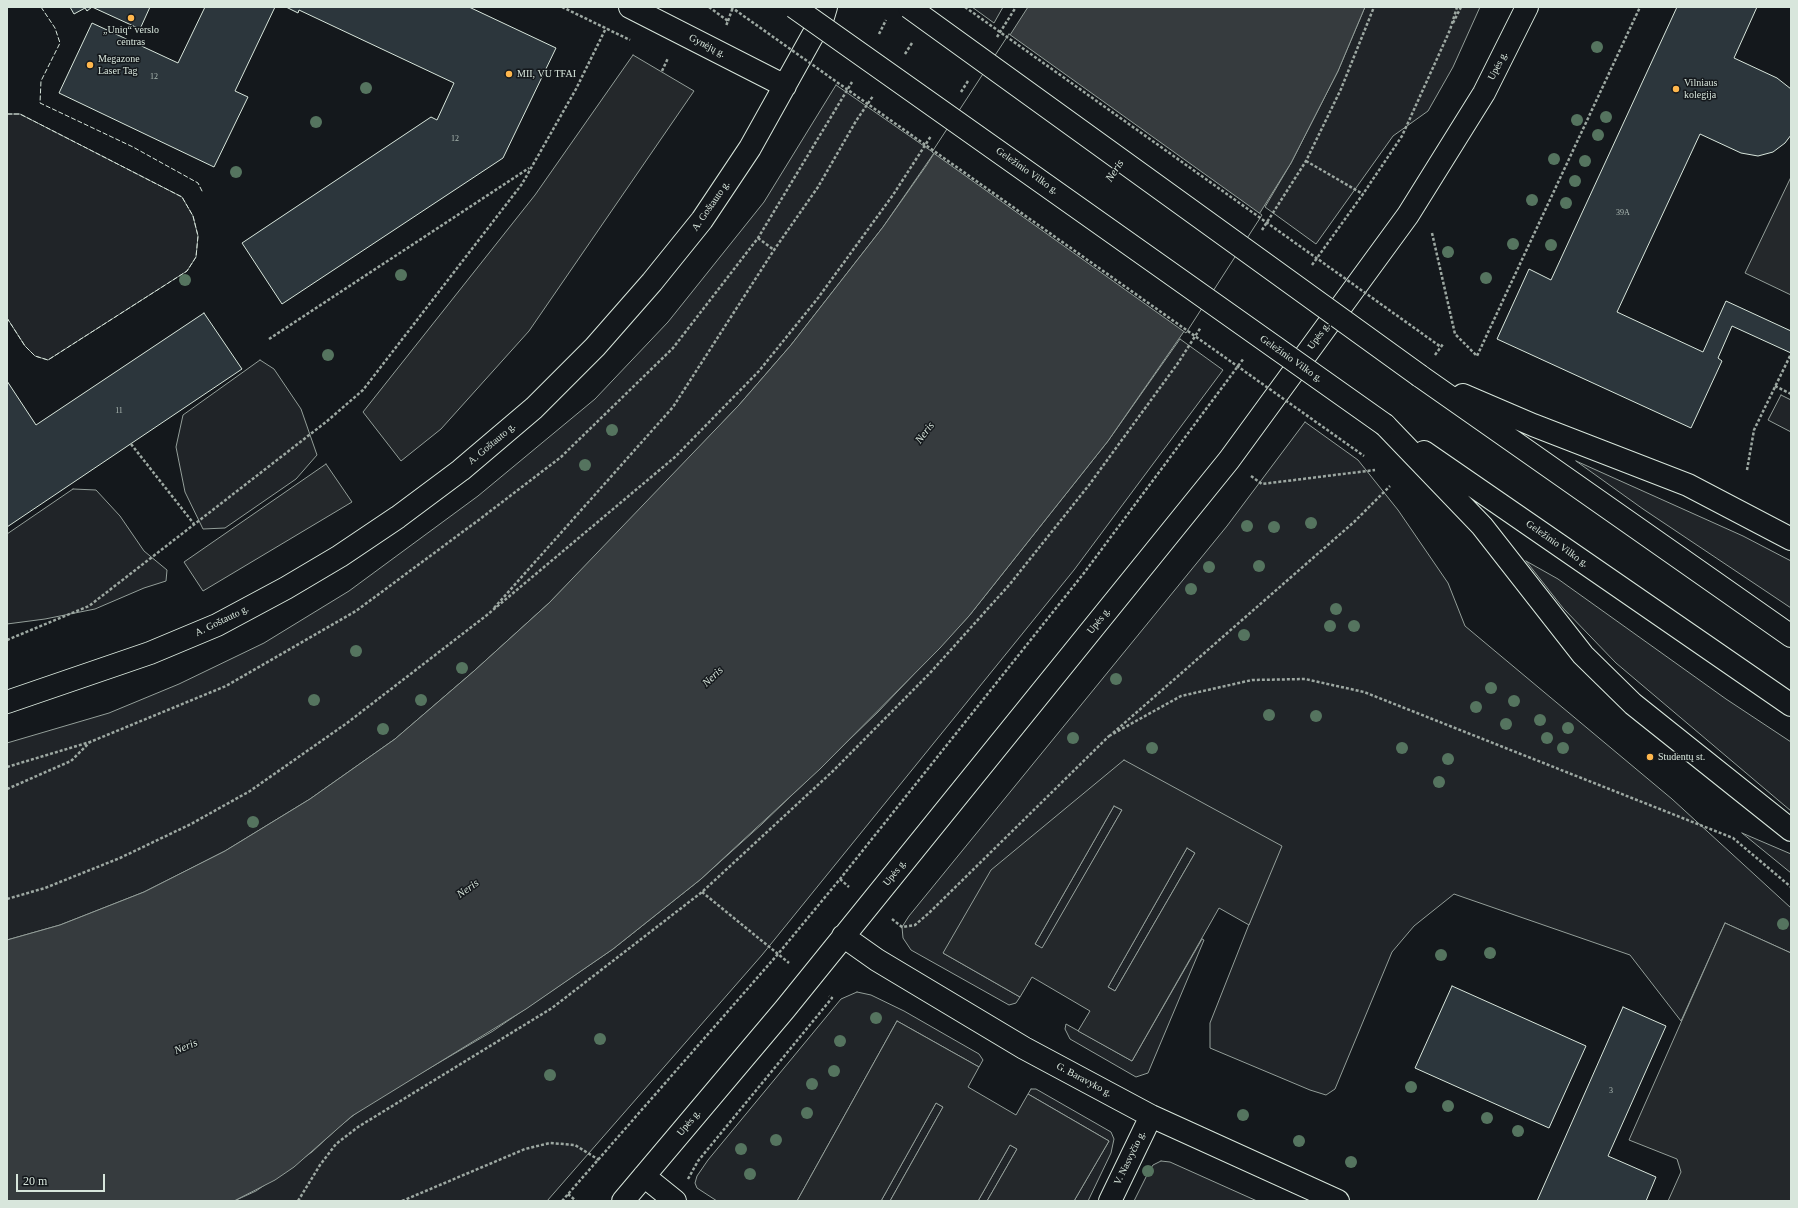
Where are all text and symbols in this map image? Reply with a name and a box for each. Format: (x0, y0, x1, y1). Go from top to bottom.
marker: „Uniq“ verslo centras (126, 13, 136, 23)
place label: „Uniq“ verslo centras (103, 24, 159, 48)
street label: Gynėjų g. (687, 32, 727, 60)
street label: Upės g. (1486, 50, 1510, 82)
place label: Megazone Laser Tag (98, 53, 140, 76)
marker: Megazone Laser Tag (85, 60, 95, 70)
place label: MII, VU TFAI (517, 68, 576, 80)
marker: MII, VU TFAI (504, 69, 514, 79)
house number: 12 (150, 72, 158, 82)
place label: Vilniaus kolegija (1684, 77, 1717, 100)
marker: Vilniaus kolegija (1671, 84, 1681, 94)
house number: 12 (451, 134, 459, 144)
street label: Geležinio Vilko g. (993, 145, 1061, 197)
water label: Neris (1103, 157, 1127, 185)
street label: A. Goštauto g. (689, 179, 733, 233)
house number: 39A (1616, 208, 1630, 218)
street label: Upės g. (1305, 320, 1333, 352)
street label: Geležinio Vilko g. (1257, 333, 1325, 385)
house number: 11 (115, 406, 123, 416)
water label: Neris (913, 420, 937, 446)
street label: A. Goštauto g. (466, 421, 518, 467)
street label: Geležinio Vilko g. (1523, 518, 1591, 570)
street label: A. Goštauto g. (193, 603, 251, 639)
street label: Upės g. (1085, 605, 1113, 637)
water label: Neris (700, 664, 726, 690)
place label: Studentų st. (1658, 751, 1705, 763)
marker: Studentų st. (1645, 752, 1655, 762)
street label: Upės g. (881, 857, 909, 889)
water label: Neris (454, 877, 482, 901)
water label: Neris (172, 1036, 200, 1058)
street label: G. Baravyko g. (1054, 1060, 1114, 1100)
house number: 3 (1609, 1086, 1613, 1096)
street label: Upės g. (675, 1107, 703, 1139)
street label: V. Nasvyčio g. (1112, 1129, 1148, 1187)
scale bar (18, 1166, 107, 1192)
text: 20 m (23, 1174, 47, 1188)

